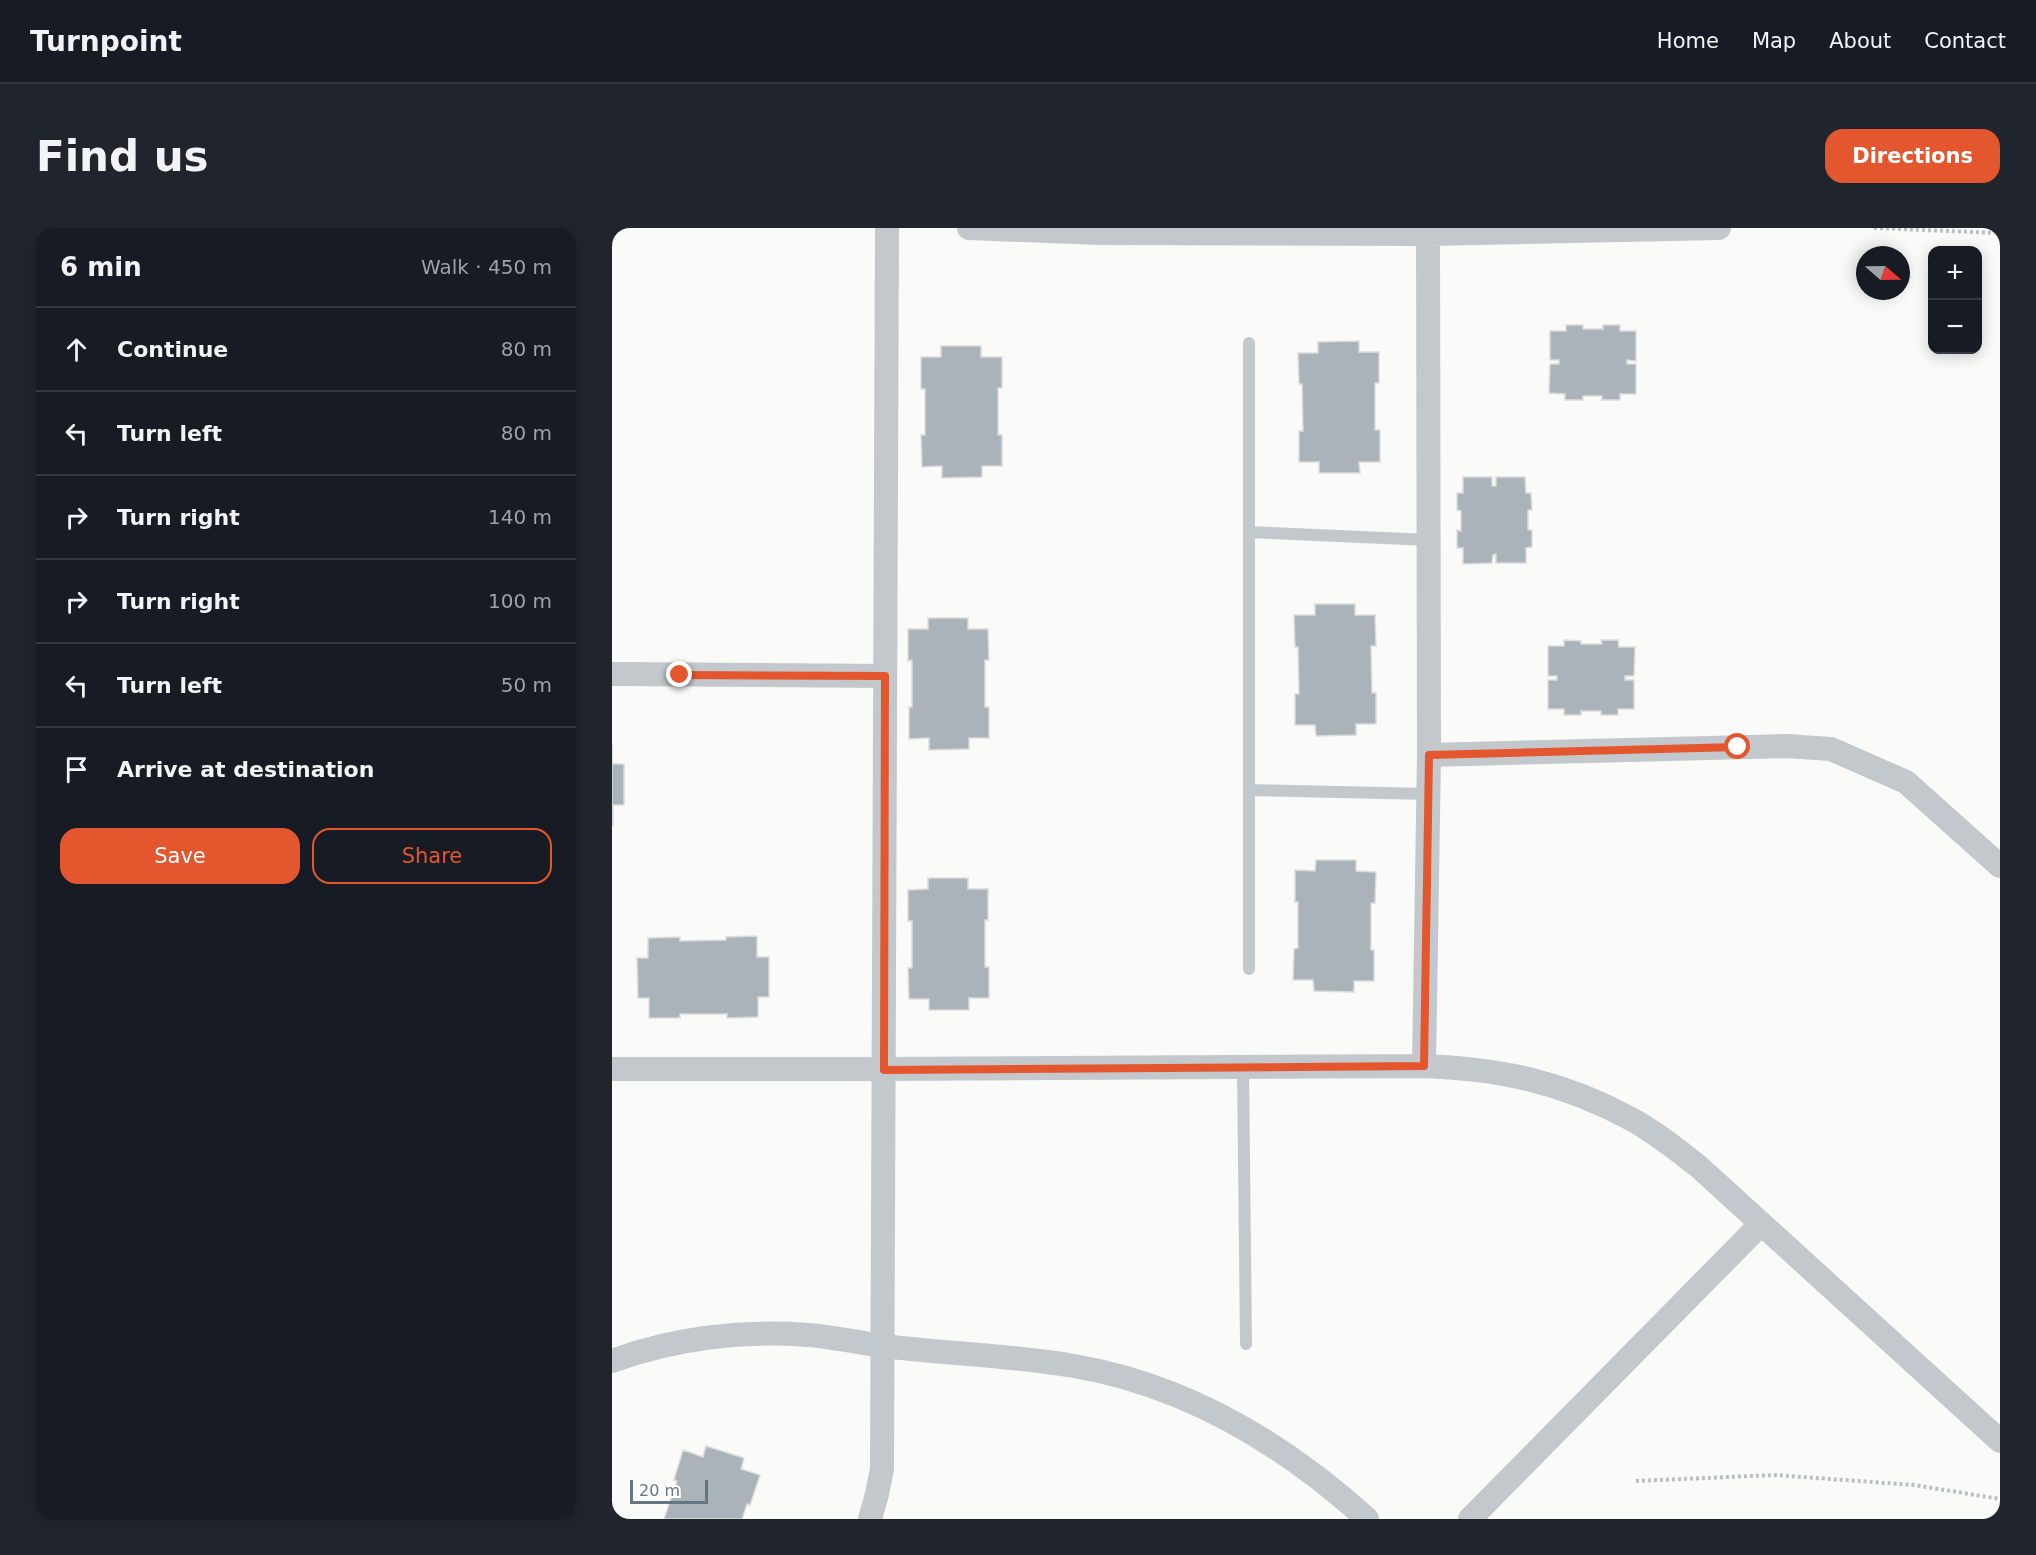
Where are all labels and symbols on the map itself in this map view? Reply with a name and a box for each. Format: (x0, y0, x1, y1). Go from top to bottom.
north arrow (1856, 246, 1910, 300)
route end (666, 661, 692, 687)
route start (1724, 733, 1750, 759)
scale bar (630, 1477, 708, 1504)

